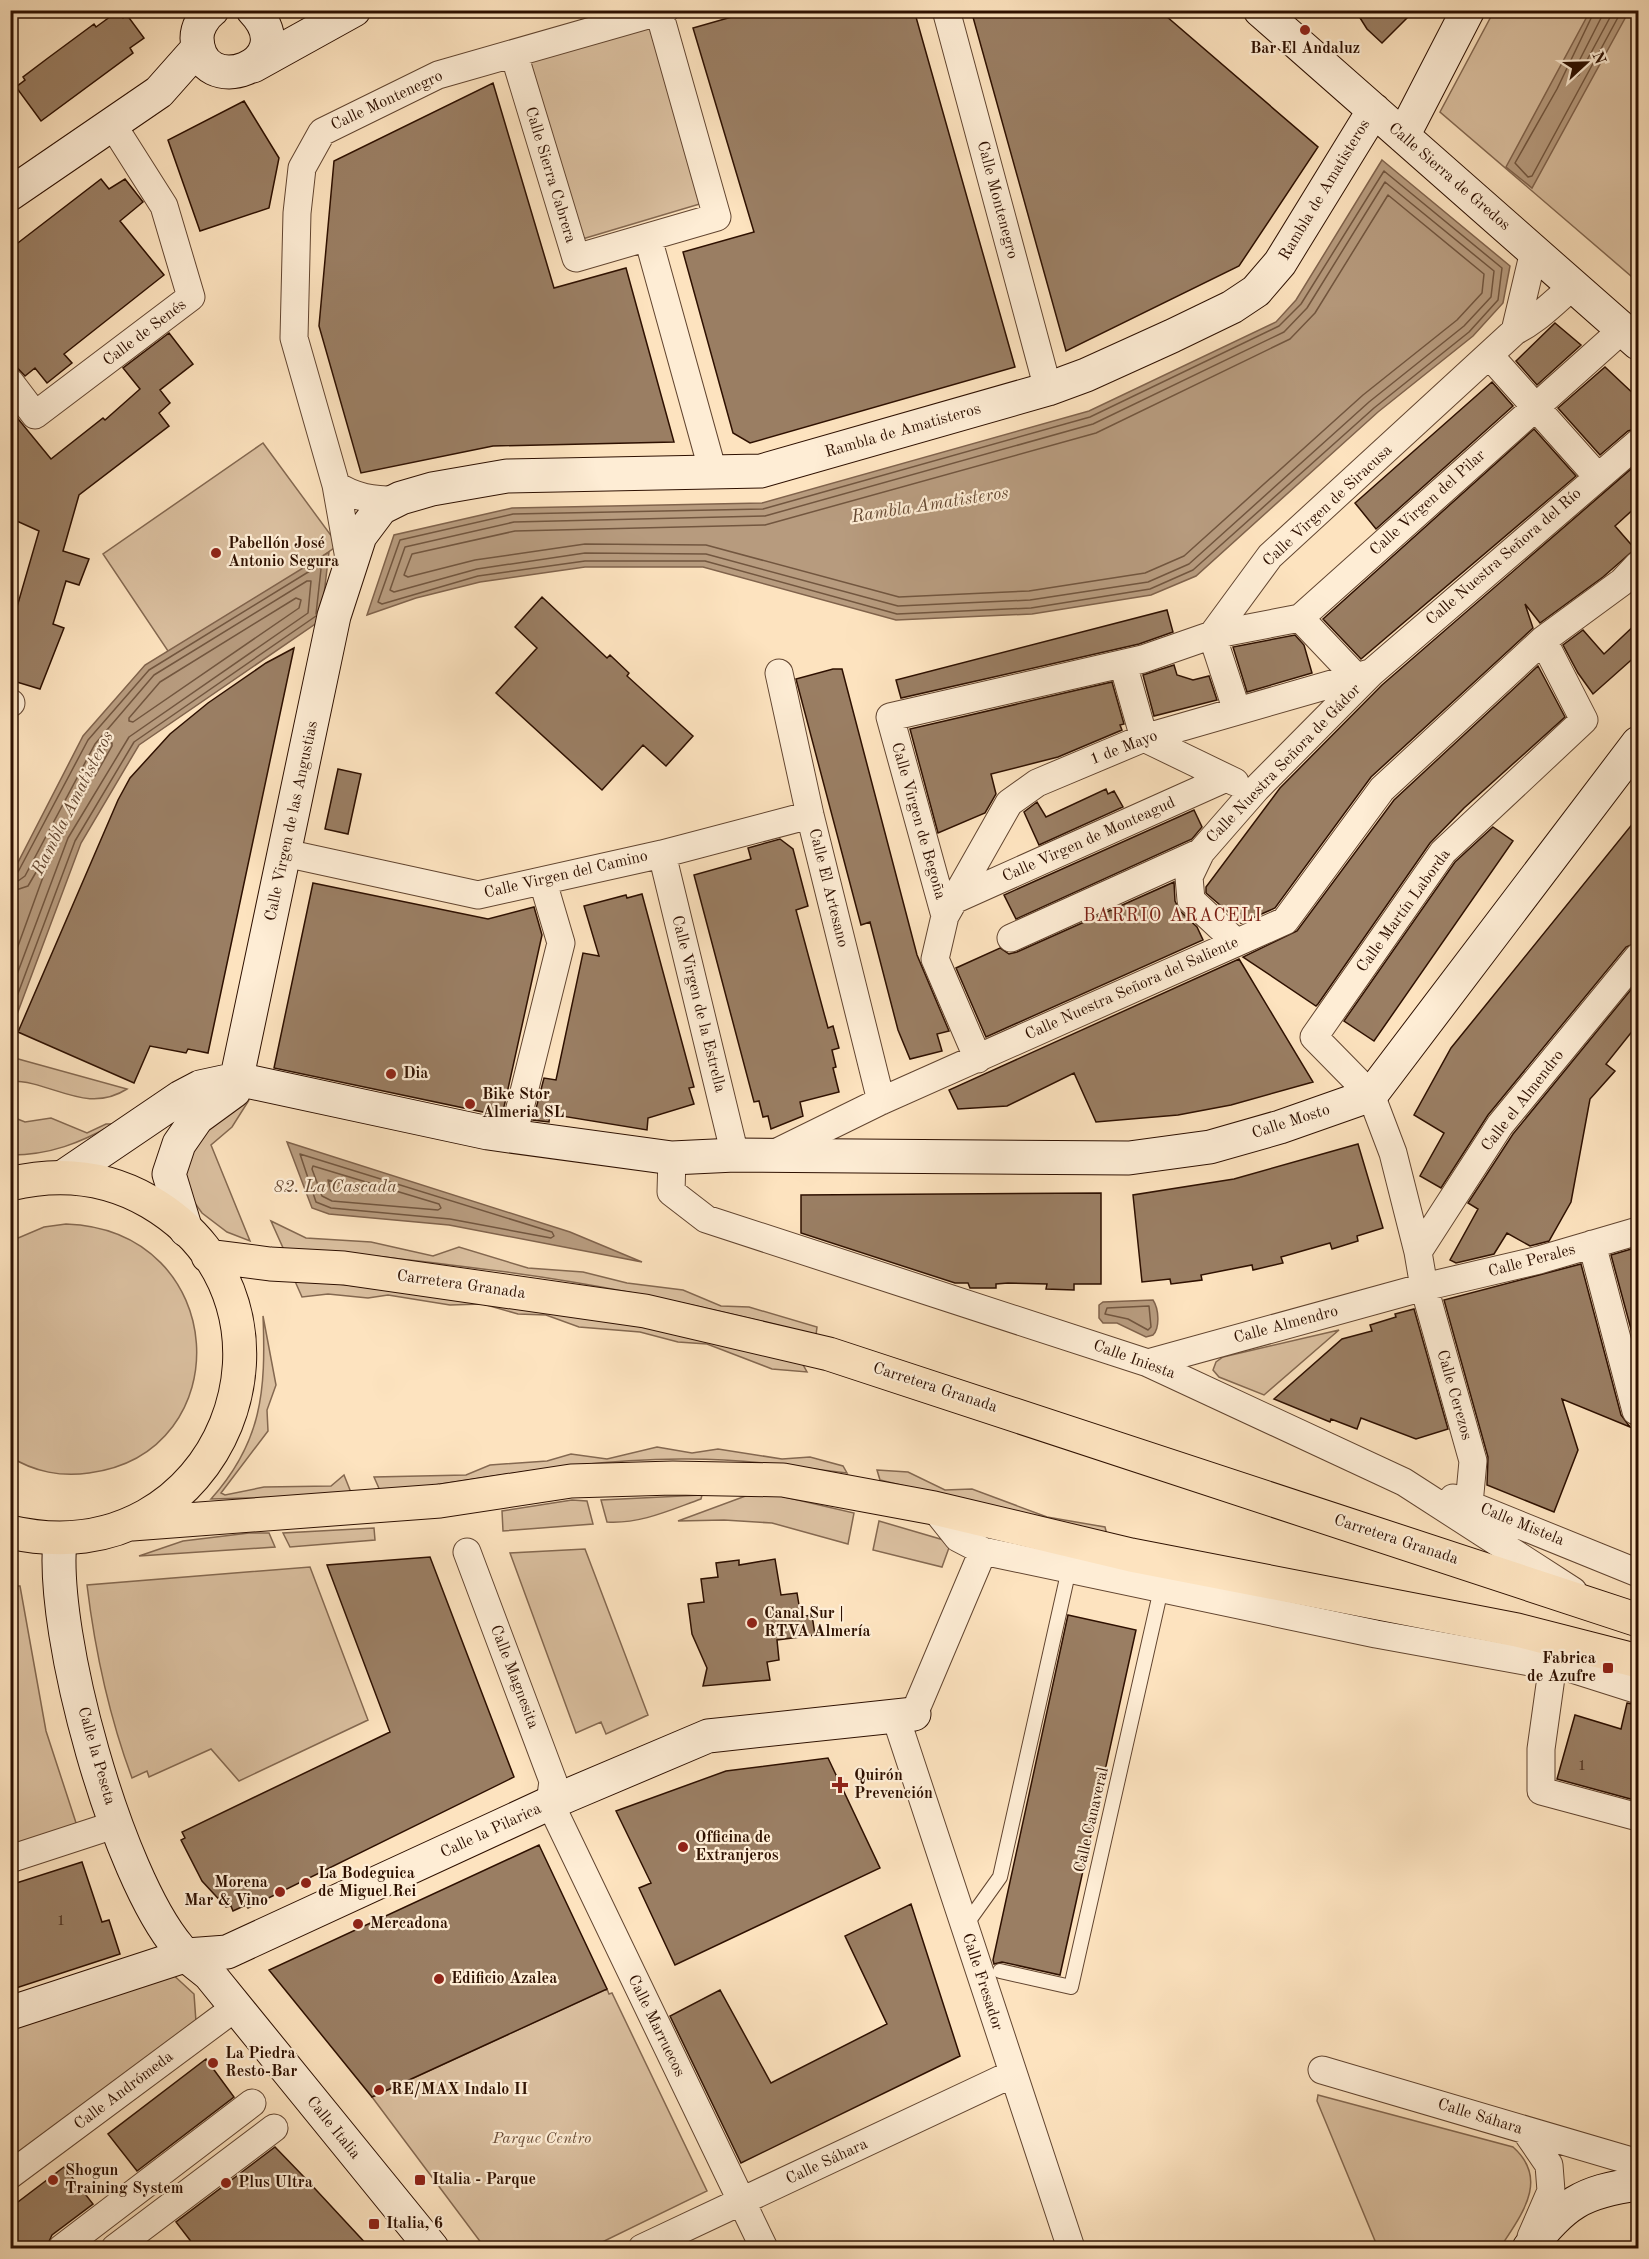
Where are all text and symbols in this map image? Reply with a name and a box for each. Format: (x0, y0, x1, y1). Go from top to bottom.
marker: Bar El Andaluz (1298, 23, 1312, 37)
north arrow (1556, 33, 1616, 93)
place label: Bar El Andaluz (1250, 41, 1360, 57)
text: N (1588, 49, 1608, 68)
street label: Calle Montenegro (329, 68, 445, 134)
street label: Calle Sierra Cabrera (522, 105, 578, 245)
street label: Rambla de Amatisteros (1277, 117, 1373, 263)
street label: Calle Sierra de Gredos (1385, 120, 1513, 234)
street label: Calle Montenegro (974, 139, 1020, 261)
street label: Calle de Senés (100, 297, 190, 369)
street label: Rambla de Amatisteros (823, 401, 983, 461)
street label: Calle Virgen de Siracusa (1260, 442, 1396, 570)
street label: Calle Virgen del Pilar (1367, 447, 1489, 559)
water label: Rambla Amatisteros (849, 484, 1010, 526)
street label: Calle Nuestra Señora del Río (1423, 485, 1585, 629)
place label: Pabellón José Antonio Segura (228, 536, 339, 570)
marker: Pabellón José Antonio Segura (209, 546, 223, 560)
street label: Calle Nuestra Señora de Gádor (1204, 681, 1364, 847)
street label: Calle Virgen de las Angustias (263, 719, 321, 923)
water label: Rambla Amatisteros (28, 728, 117, 879)
street label: 1 de Mayo (1088, 728, 1160, 768)
street label: Calle Virgen de Begoña (888, 741, 948, 901)
street label: Calle Virgen de Monteagud (1000, 795, 1178, 885)
street label: Calle El Artesano (805, 827, 851, 949)
street label: Calle Martín Laborda (1354, 847, 1454, 975)
street label: Calle Virgen del Camino (483, 848, 649, 902)
district label: BARRIO ARACELI (1083, 907, 1263, 925)
street label: Calle Virgen de la Estrella (668, 914, 728, 1094)
street label: Calle Nuestra Señora del Saliente (1023, 935, 1241, 1043)
street label: Calle el Almendro (1479, 1047, 1567, 1155)
place label: Dia (403, 1066, 428, 1082)
marker: Dia (384, 1067, 398, 1081)
place label: Bike Stor Almeria SL (482, 1087, 565, 1121)
marker: Bike Stor Almeria SL (463, 1097, 477, 1111)
street label: Calle Mosto (1250, 1102, 1332, 1142)
water label: 82. La Cascada (273, 1178, 397, 1196)
street label: Calle Perales (1487, 1242, 1577, 1280)
street label: Carretera Granada (396, 1268, 526, 1302)
street label: Calle Almendro (1232, 1303, 1340, 1347)
street label: Calle Iniesta (1091, 1338, 1177, 1382)
street label: Calle Cerezos (1433, 1348, 1475, 1442)
street label: Carretera Granada (871, 1360, 999, 1416)
street label: Calle Mistela (1478, 1501, 1566, 1549)
street label: Carretera Granada (1332, 1512, 1460, 1568)
place label: Canal Sur | RTVA Almería (764, 1606, 871, 1640)
marker: Canal Sur | RTVA Almería (745, 1616, 759, 1630)
street label: Calle Magnesita (487, 1623, 541, 1731)
place label: Fabrica de Azufre (1527, 1651, 1596, 1685)
marker: Fabrica de Azufre (1601, 1661, 1615, 1675)
street label: Calle la Peseta (74, 1705, 118, 1807)
house number: 1 (1578, 1759, 1586, 1773)
street label: Calle Canaveral (1072, 1766, 1112, 1874)
place label: Quirón Prevención (854, 1768, 933, 1802)
marker: Quirón Prevención (831, 1776, 849, 1794)
street label: Calle la Pilarica (438, 1801, 544, 1861)
place label: Officina de Extranjeros (695, 1830, 779, 1864)
marker: Officina de Extranjeros (676, 1840, 690, 1854)
place label: La Bodeguica de Miguel Rei (318, 1866, 416, 1900)
place label: Morena Mar & Vino (184, 1875, 268, 1909)
marker: La Bodeguica de Miguel Rei (299, 1876, 313, 1890)
marker: Morena Mar & Vino (273, 1885, 287, 1899)
house number: 1 (57, 1914, 65, 1928)
place label: Mercadona (370, 1916, 448, 1932)
marker: Mercadona (351, 1917, 365, 1931)
street label: Calle Fresador (959, 1931, 1005, 2033)
place label: Edificio Azalea (451, 1971, 557, 1987)
marker: Edificio Azalea (432, 1972, 446, 1986)
street label: Calle Marruecos (624, 1972, 688, 2080)
place label: La Piedra Resto-Bar (225, 2046, 297, 2080)
street label: Calle Andrómeda (72, 2049, 176, 2133)
marker: La Piedra Resto-Bar (206, 2056, 220, 2070)
place label: RE/MAX Indalo II (391, 2082, 528, 2098)
marker: RE/MAX Indalo II (372, 2083, 386, 2097)
street label: Calle Italia (303, 2094, 363, 2162)
street label: Calle Sáhara (1436, 2096, 1525, 2138)
park label: Parque Centro (492, 2131, 591, 2147)
street label: Calle Sáhara (784, 2136, 870, 2188)
place label: Shogun Training System (65, 2163, 184, 2197)
place label: Italia - Parque (432, 2172, 536, 2188)
marker: Shogun Training System (46, 2173, 60, 2187)
marker: Italia - Parque (413, 2173, 427, 2187)
place label: Plus Ultra (238, 2175, 313, 2191)
marker: Plus Ultra (219, 2176, 233, 2190)
place label: Italia, 6 (386, 2216, 443, 2232)
marker: Italia, 6 (367, 2217, 381, 2231)

